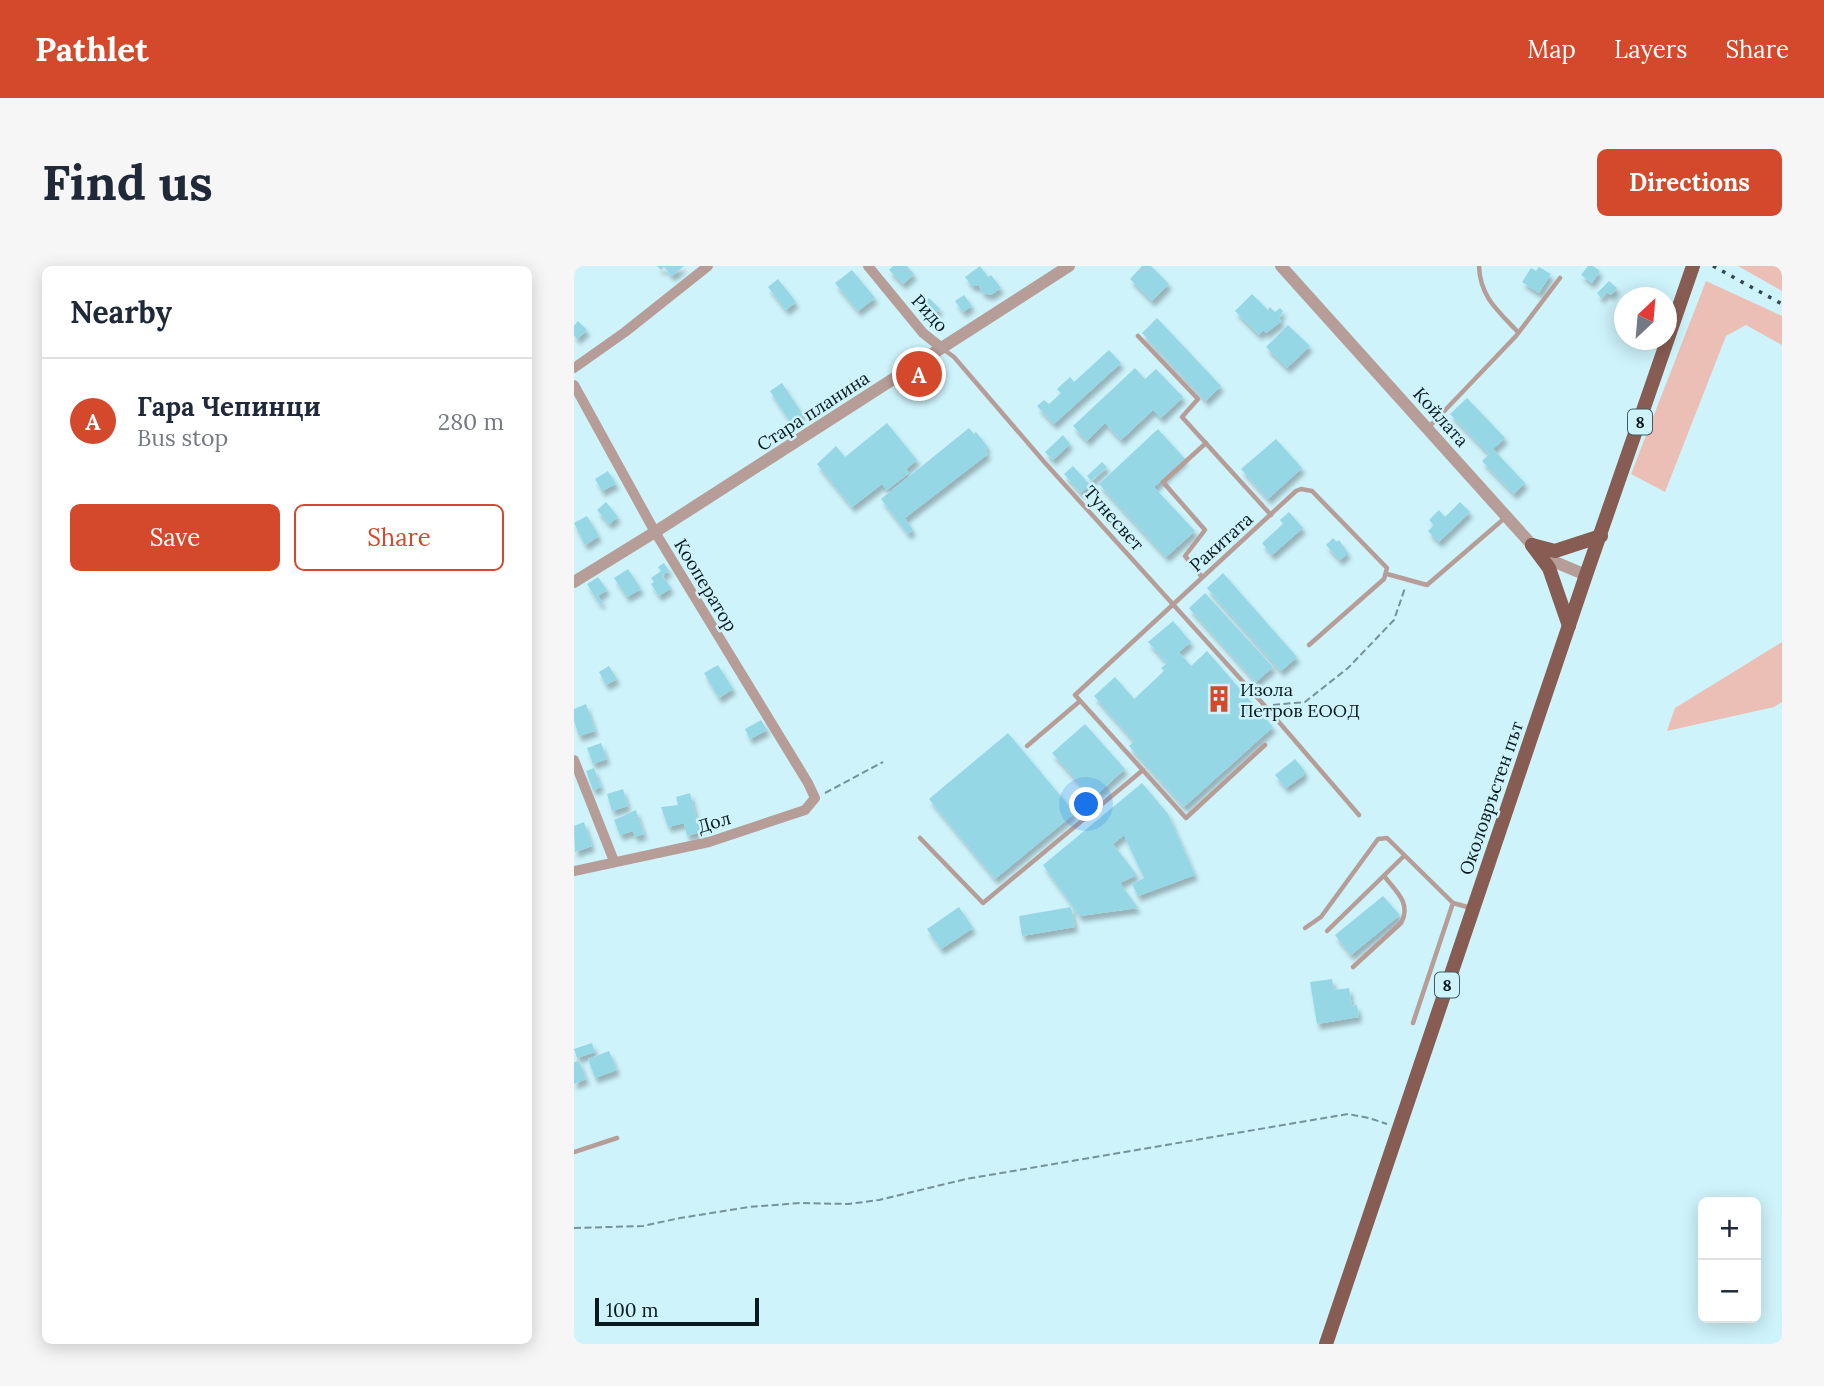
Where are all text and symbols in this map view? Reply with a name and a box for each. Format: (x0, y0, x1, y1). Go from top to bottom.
text: Pathlet (35, 28, 149, 70)
text: Map (1527, 34, 1576, 65)
text: Layers (1614, 34, 1687, 65)
text: Share (1725, 34, 1789, 65)
button: Directions (1597, 149, 1782, 216)
text: Find us (42, 151, 213, 213)
north arrow (1614, 287, 1677, 350)
street label: Ридо (907, 289, 953, 337)
text: Nearby (70, 293, 172, 331)
pin: A (896, 348, 942, 400)
street label: Стара планина (752, 366, 874, 456)
street label: Койлата (1408, 383, 1474, 451)
text: Гара Чепинци (137, 390, 321, 423)
text: A (85, 407, 101, 436)
text: 280 m (438, 407, 504, 436)
road number: 8 (1628, 410, 1652, 434)
text: Bus stop (137, 423, 228, 452)
street label: Тунесвет (1079, 481, 1149, 555)
button: Save (70, 504, 280, 571)
button: Share (294, 504, 504, 571)
street label: Ракитата (1184, 508, 1258, 576)
street label: Кооператор (669, 534, 743, 636)
place label: Изола Петров ЕООД (1240, 678, 1360, 722)
building icon: Изола Петров ЕООД (1204, 684, 1234, 714)
street label: Околовръстен път (1454, 718, 1528, 878)
your location (1069, 787, 1103, 821)
street label: Дол (695, 806, 733, 838)
road number: 8 (1435, 972, 1459, 998)
map controls (1698, 1197, 1761, 1323)
button: + (1698, 1197, 1761, 1260)
button: − (1698, 1260, 1761, 1323)
scale bar (595, 1295, 760, 1327)
text: 100 m (606, 1298, 659, 1322)

